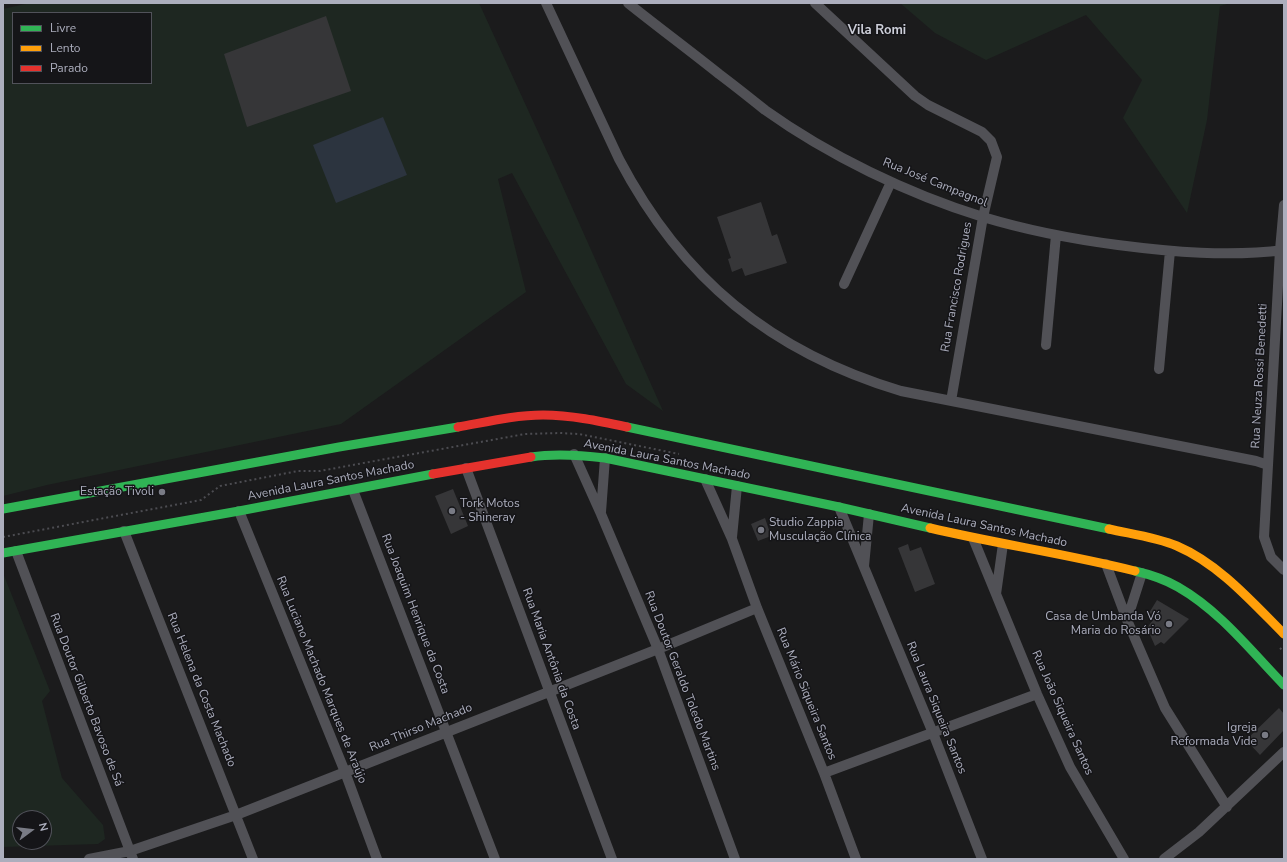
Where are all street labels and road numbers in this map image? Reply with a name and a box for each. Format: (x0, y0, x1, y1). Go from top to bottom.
street label: Rua José Campagnol (880, 155, 990, 211)
street label: Rua Francisco Rodrigues (938, 221, 976, 353)
street label: Rua Neuza Rossi Benedetti (1249, 303, 1271, 449)
street label: Avenida Laura Santos Machado (582, 437, 752, 483)
street label: Avenida Laura Santos Machado (246, 458, 416, 504)
street label: Avenida Laura Santos Machado (900, 501, 1068, 551)
street label: Rua Joaquim Henrique da Costa (378, 532, 452, 696)
street label: Rua Luciano Machado Marques de Araújo (273, 574, 369, 786)
street label: Rua Maria Antônia da Costa (519, 586, 583, 732)
street label: Rua Doutor Geraldo Toledo Martins (641, 589, 723, 773)
street label: Rua Doutor Gilberto Bavoso de Sá (46, 611, 126, 789)
street label: Rua Helena da Costa Machado (163, 611, 239, 769)
street label: Rua Mário Siqueira Santos (773, 626, 839, 762)
street label: Rua Laura Siqueira Santos (903, 640, 969, 776)
street label: Rua João Siqueira Santos (1028, 649, 1096, 777)
street label: Rua Thirso Machado (367, 701, 475, 755)

